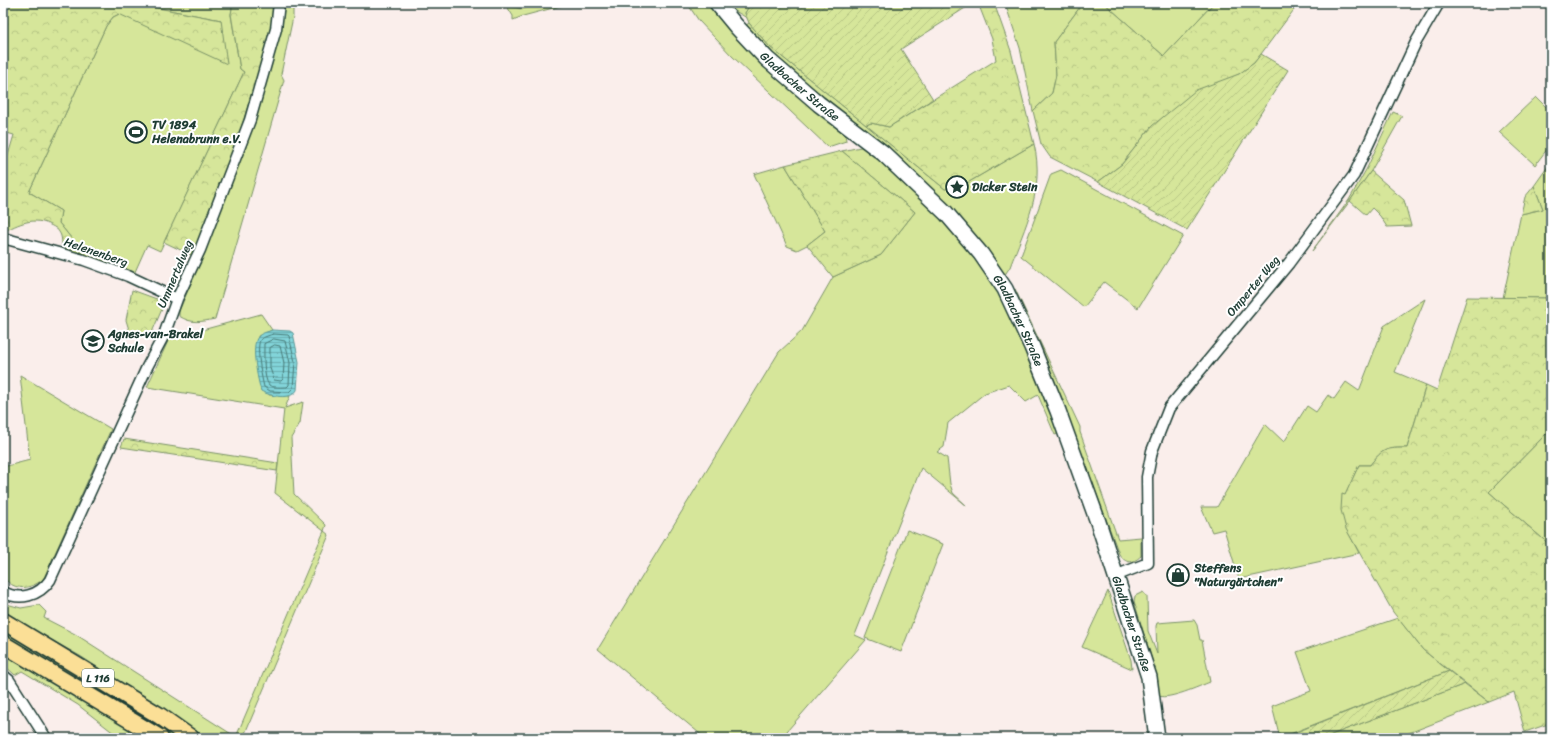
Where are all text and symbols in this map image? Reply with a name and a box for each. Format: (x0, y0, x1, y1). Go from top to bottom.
street label: Gladbacher Straße (754, 46, 845, 127)
place label: TV 1894 Helenabrunn e.V. (151, 114, 242, 150)
sports icon: TV 1894 Helenabrunn e.V. (123, 119, 149, 145)
place icon: Dicker Stein (944, 174, 970, 200)
place label: Dicker Stein (972, 176, 1038, 198)
street label: Helenenberg (61, 231, 131, 273)
street label: Ummertalweg (151, 236, 199, 312)
street label: Omperter Weg (1220, 250, 1286, 322)
street label: Gladbacher Straße (987, 270, 1050, 370)
place label: Agnes-van-Brakel Schule (107, 323, 204, 359)
school or university icon: Agnes-van-Brakel Schule (80, 328, 106, 354)
place label: Steffens "Naturgärtchen" (1193, 557, 1283, 593)
shop icon: Steffens "Naturgärtchen" (1165, 562, 1191, 588)
street label: Gladbacher Straße (1105, 573, 1158, 675)
road number: L 116 (82, 669, 114, 687)

